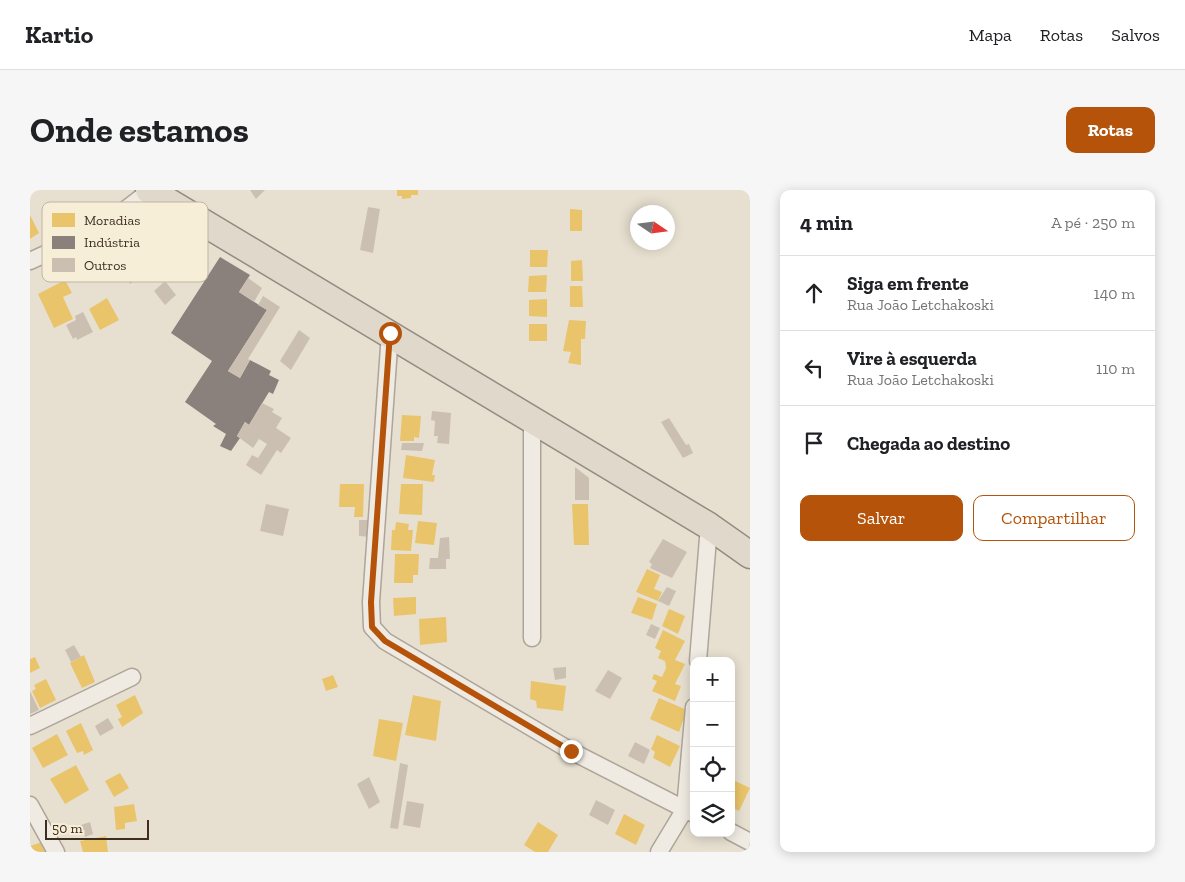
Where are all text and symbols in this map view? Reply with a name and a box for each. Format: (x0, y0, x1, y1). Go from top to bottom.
text: Kartio (25, 20, 93, 49)
text: Mapa (969, 24, 1012, 46)
text: Rotas (1040, 24, 1083, 46)
text: Salvos (1111, 24, 1160, 46)
button: Rotas (1066, 107, 1155, 153)
text: Onde estamos (30, 109, 249, 151)
legend (42, 202, 208, 282)
north arrow (630, 205, 675, 250)
text: 4 min (800, 210, 853, 235)
text: Moradias (84, 212, 140, 229)
text: A pé · 250 m (1051, 213, 1135, 232)
text: Indústria (84, 234, 140, 251)
text: Outros (84, 257, 126, 274)
text: Siga em frente (847, 272, 969, 295)
icon: ahead (800, 279, 828, 307)
text: 140 m (1094, 284, 1135, 303)
text: Rua João Letchakoski (847, 295, 994, 314)
route start (379, 322, 402, 345)
text: Vire à esquerda (847, 347, 977, 370)
icon: left (800, 354, 828, 382)
text: 110 m (1096, 359, 1135, 378)
text: Rua João Letchakoski (847, 370, 994, 389)
icon: arrive (800, 429, 828, 457)
text: Chegada ao destino (847, 432, 1010, 455)
button: Salvar (800, 495, 963, 541)
button: Compartilhar (973, 495, 1135, 541)
map controls (690, 657, 735, 837)
button: + (690, 657, 735, 702)
button: − (690, 702, 735, 747)
route end (560, 740, 583, 763)
button: locate (690, 747, 735, 792)
button: layers (690, 792, 735, 837)
scale bar (45, 817, 149, 840)
text: 50 m (52, 820, 83, 837)

